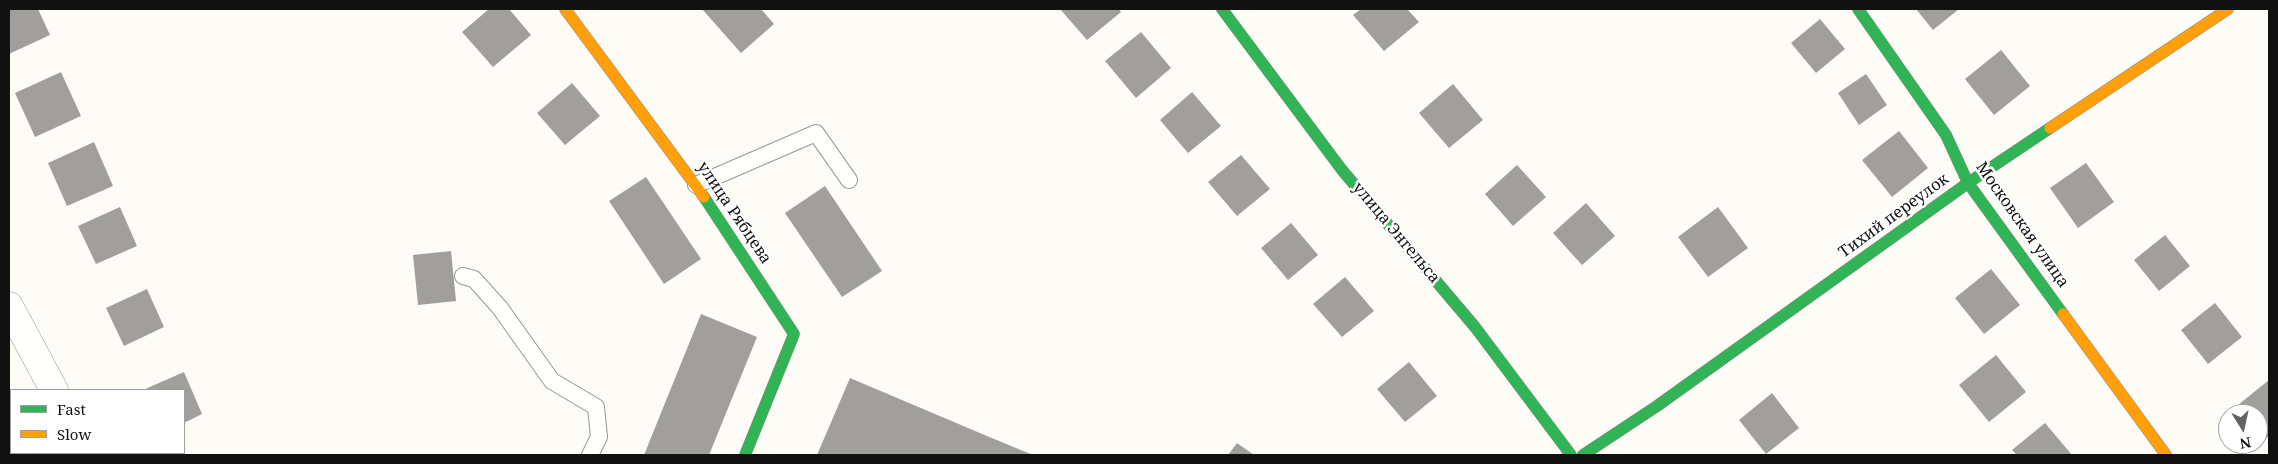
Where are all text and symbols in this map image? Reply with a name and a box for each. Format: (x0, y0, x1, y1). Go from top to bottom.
street label: улица Рябцева (693, 158, 775, 268)
street label: Московская улица (1971, 158, 2073, 292)
street label: Тихий переулок (1835, 170, 1953, 262)
street label: улица Энгельса (1348, 179, 1444, 287)
legend (10, 389, 185, 454)
text: Fast (57, 399, 86, 419)
north arrow (2218, 404, 2268, 454)
text: Slow (57, 424, 91, 444)
text: N (2238, 433, 2253, 454)

